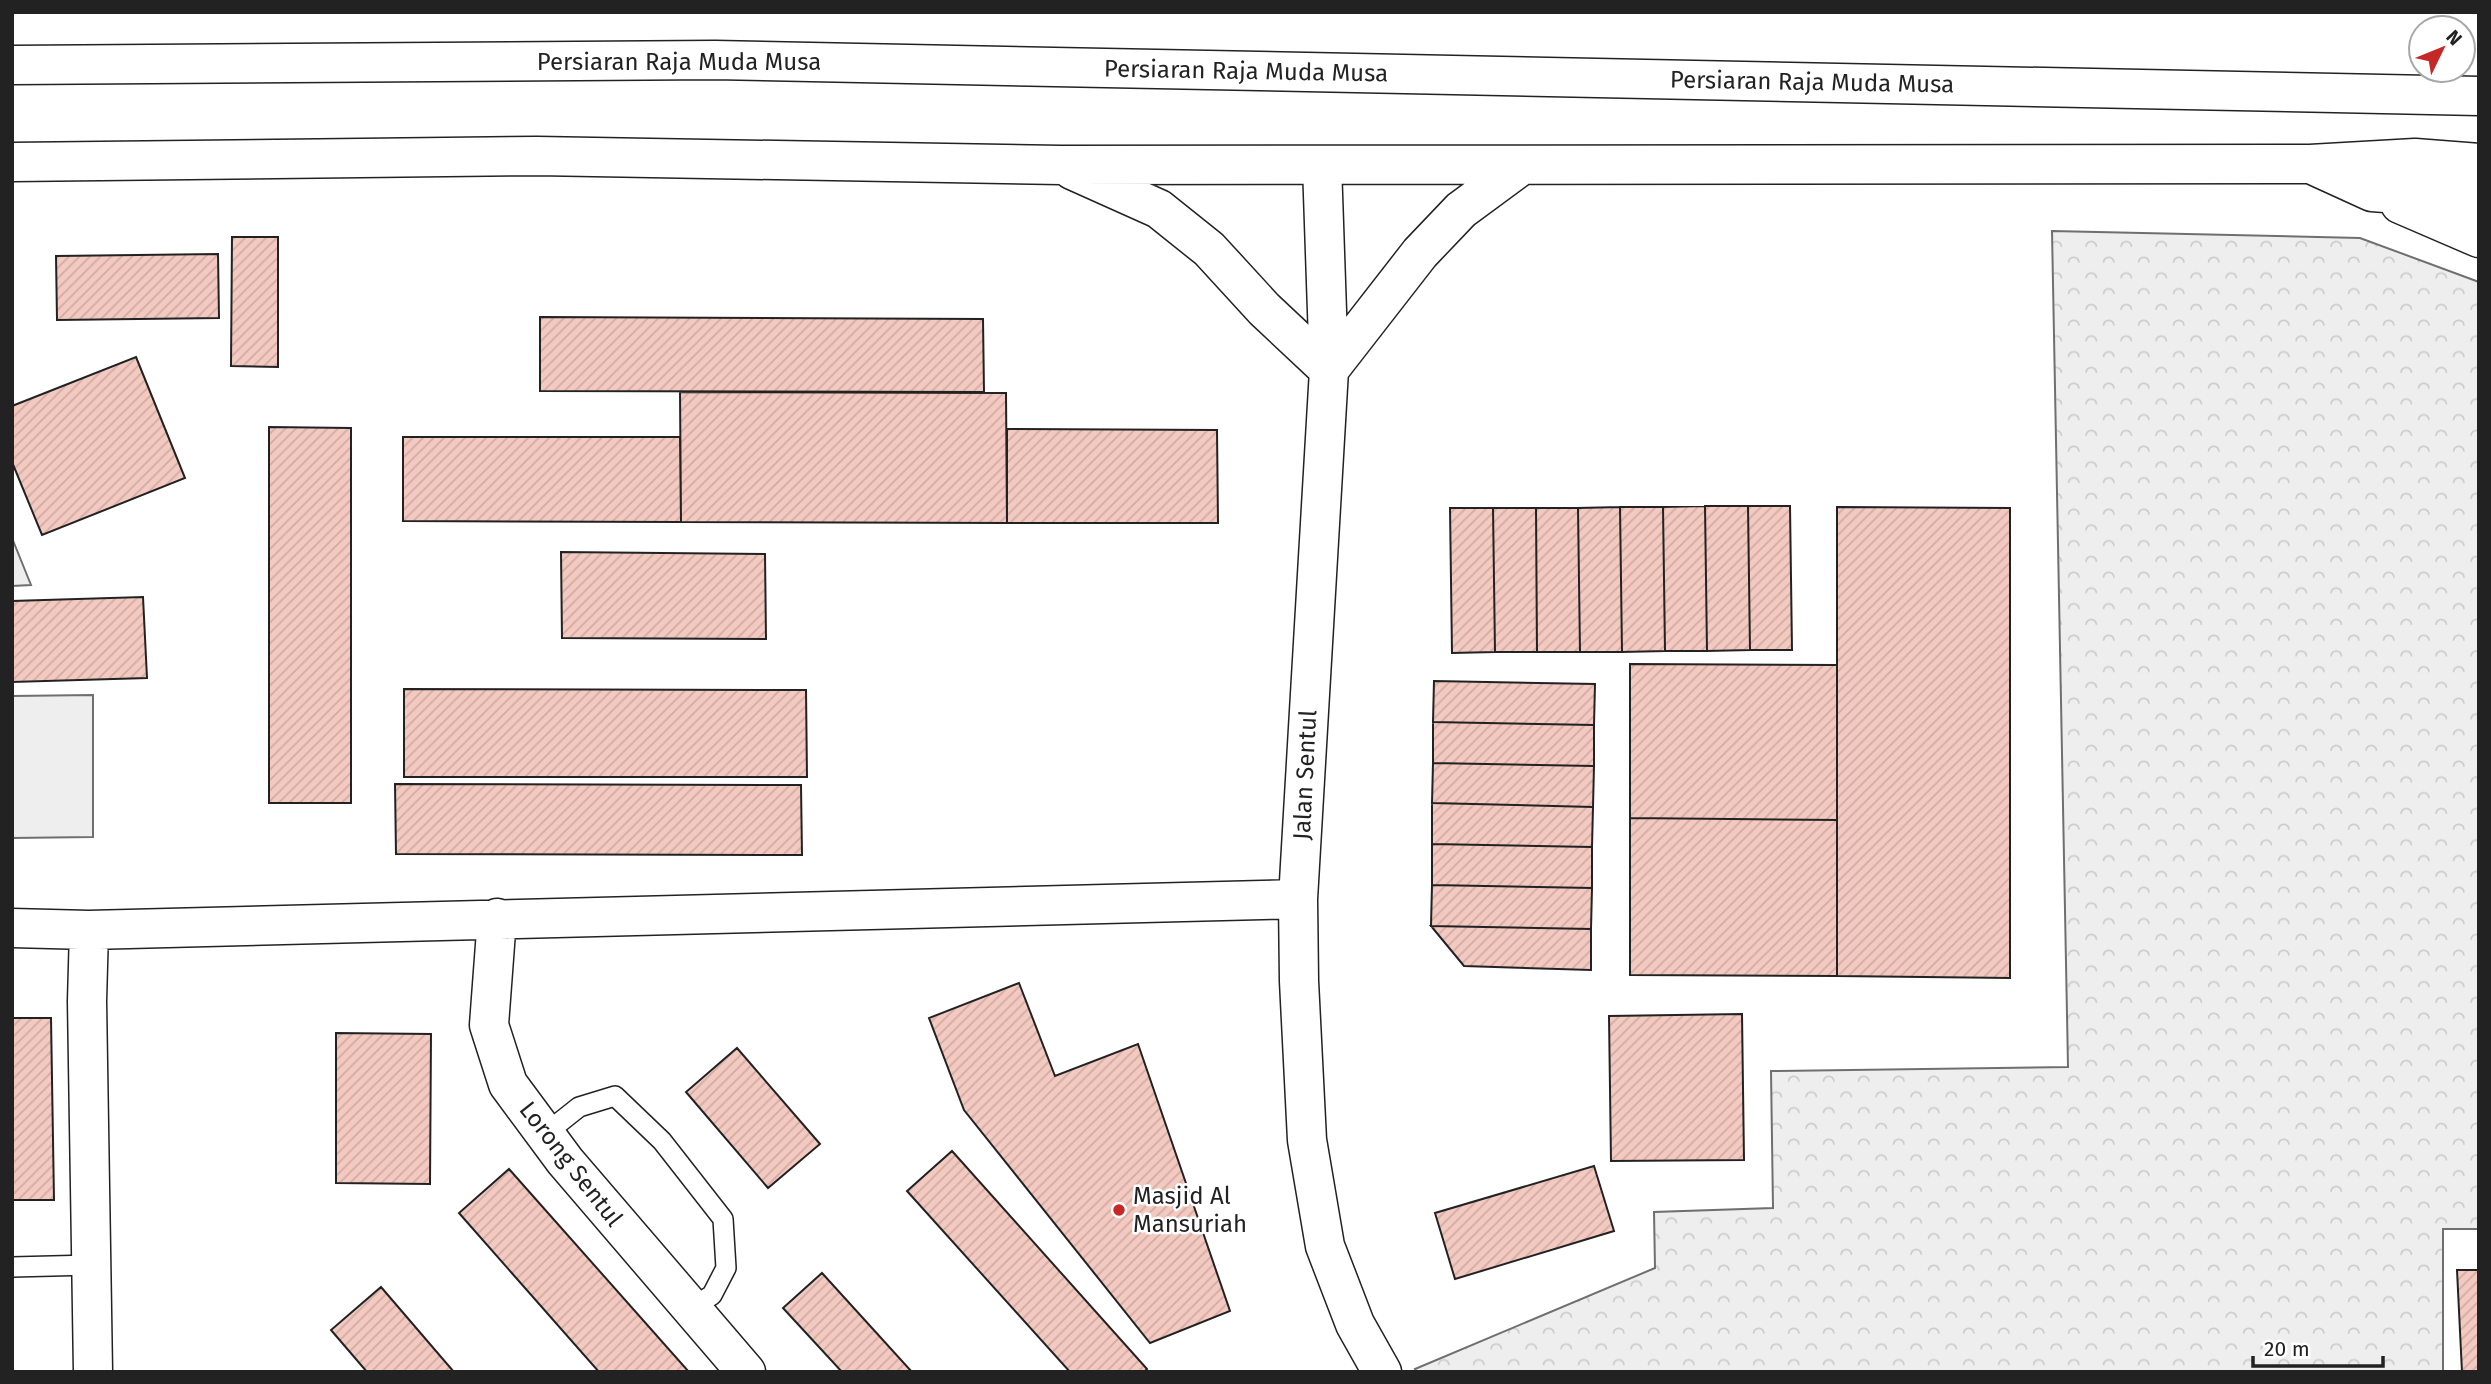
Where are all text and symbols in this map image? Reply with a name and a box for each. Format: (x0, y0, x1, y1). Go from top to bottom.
north arrow (2407, 14, 2477, 84)
text: N (2441, 25, 2467, 50)
street label: Persiaran Raja Muda Musa (537, 48, 821, 76)
street label: Persiaran Raja Muda Musa (1104, 55, 1388, 87)
street label: Persiaran Raja Muda Musa (1670, 66, 1954, 98)
street label: Jalan Sentul (1288, 709, 1322, 841)
street label: Lorong Sentul (514, 1096, 628, 1232)
place label: Masjid Al Mansuriah (1133, 1182, 1247, 1238)
marker: Masjid Al Mansuriah (1111, 1202, 1127, 1218)
scale bar (2253, 1324, 2382, 1368)
text: 20 m (2264, 1336, 2310, 1362)

